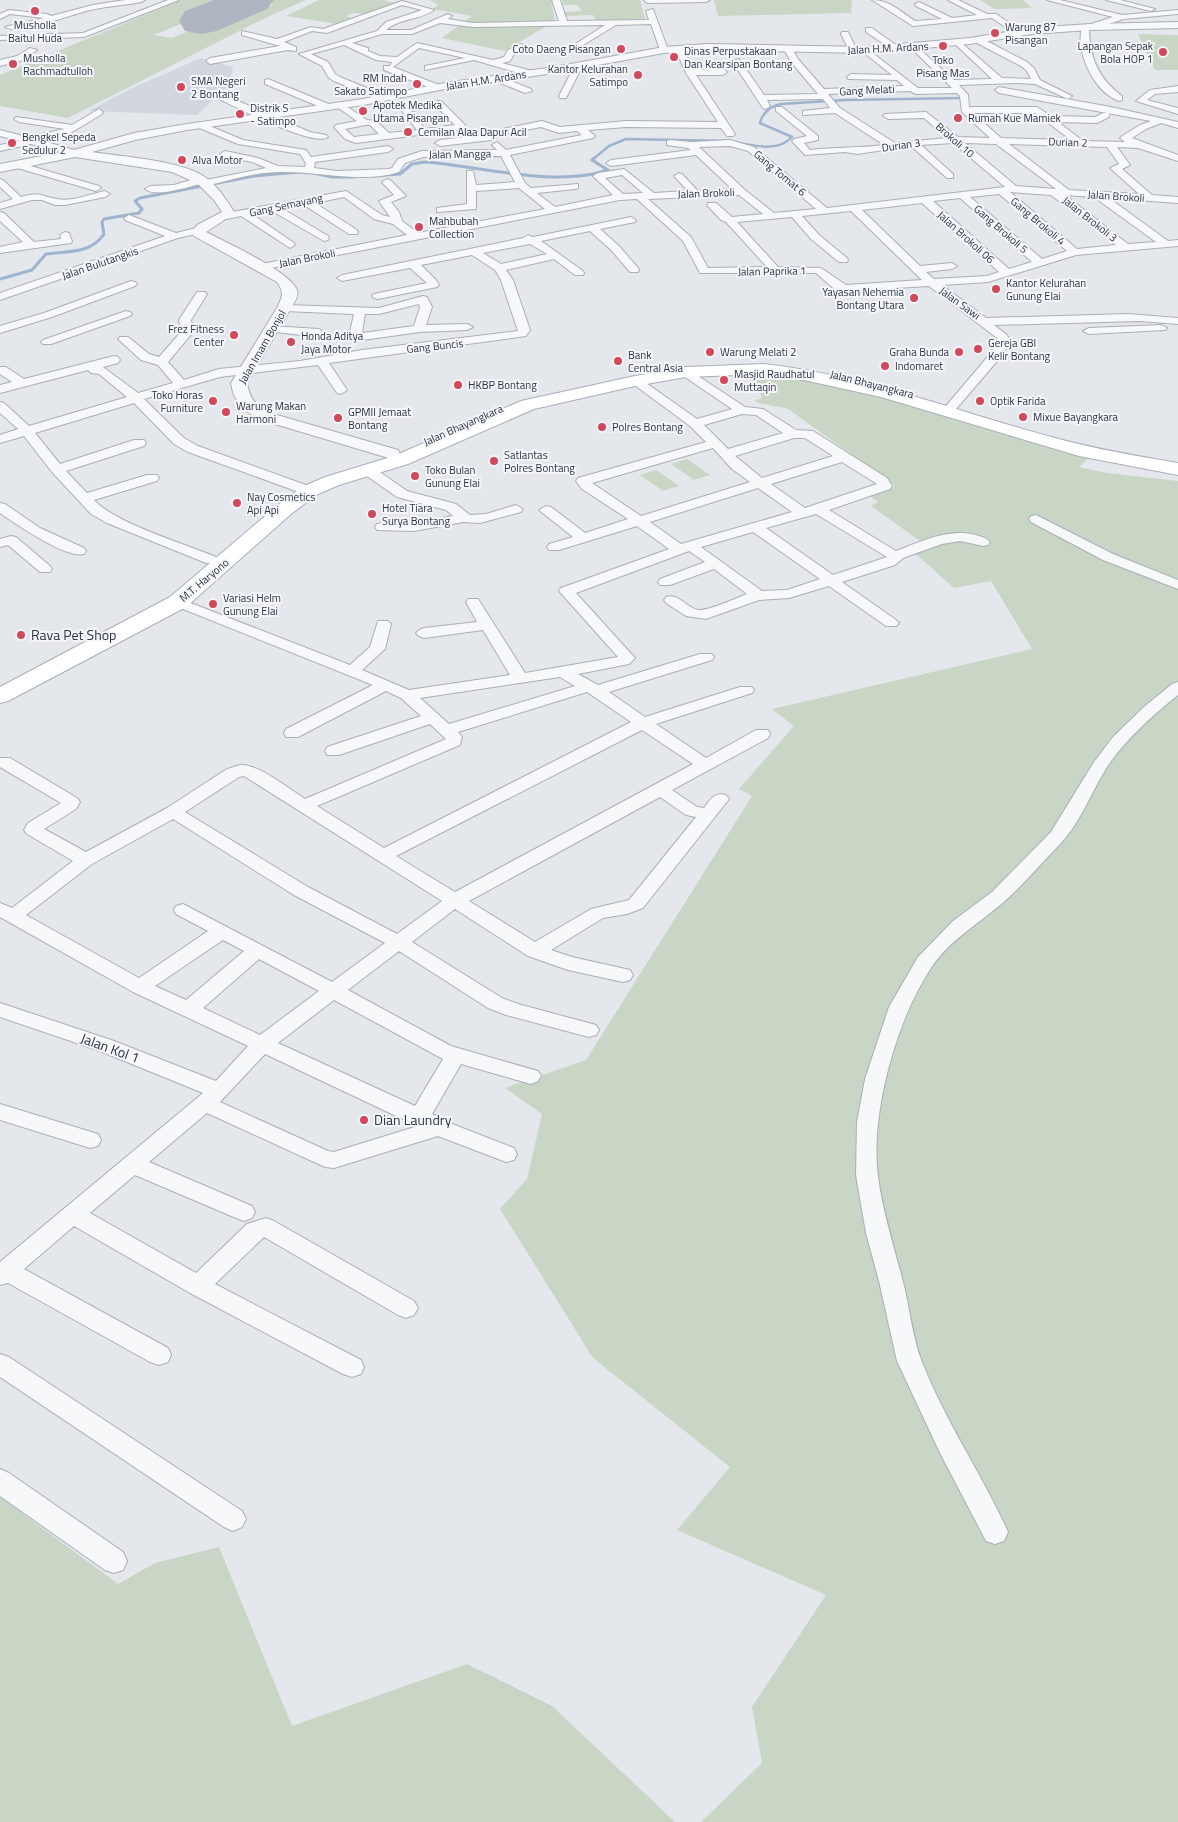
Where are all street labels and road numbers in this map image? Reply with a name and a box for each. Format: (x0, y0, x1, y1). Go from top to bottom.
street label: Jalan H.M. Ardans (847, 38, 929, 58)
street label: Jalan H.M. Ardans (445, 66, 527, 94)
street label: Gang Melati (839, 81, 895, 99)
street label: Brokoli 10 (932, 119, 978, 161)
street label: Durian 2 (1048, 133, 1088, 151)
street label: Durian 3 (880, 134, 922, 156)
street label: Jalan Mangga (429, 145, 492, 163)
street label: Gang Tomat 6 (750, 146, 810, 200)
street label: Jalan Brokoli (677, 184, 735, 202)
street label: Jalan Brokoli (1087, 186, 1145, 206)
street label: Gang Semayang (248, 189, 325, 221)
street label: Jalan Brokoli 3 (1059, 192, 1121, 246)
street label: Gang Brokoli 4 (1007, 193, 1069, 249)
street label: Gang Brokoli 5 (970, 201, 1032, 257)
street label: Jalan Brokoli 06 (934, 207, 998, 267)
street label: Jalan Bulutangkis (60, 242, 140, 284)
street label: Jalan Brokoli (277, 245, 337, 271)
street label: Jalan Paprika 1 (738, 262, 806, 280)
street label: Jalan Sawi (936, 283, 984, 323)
street label: Jalan Imam Bonjol (234, 307, 290, 387)
street label: Gang Buncis (406, 335, 464, 357)
street label: Jalan Bhayangkara (829, 366, 916, 402)
street label: Jalan Bhayangkara (421, 400, 506, 450)
street label: M.T. Haryono (176, 554, 232, 606)
street label: Jalan Kol 1 (78, 1027, 143, 1068)

